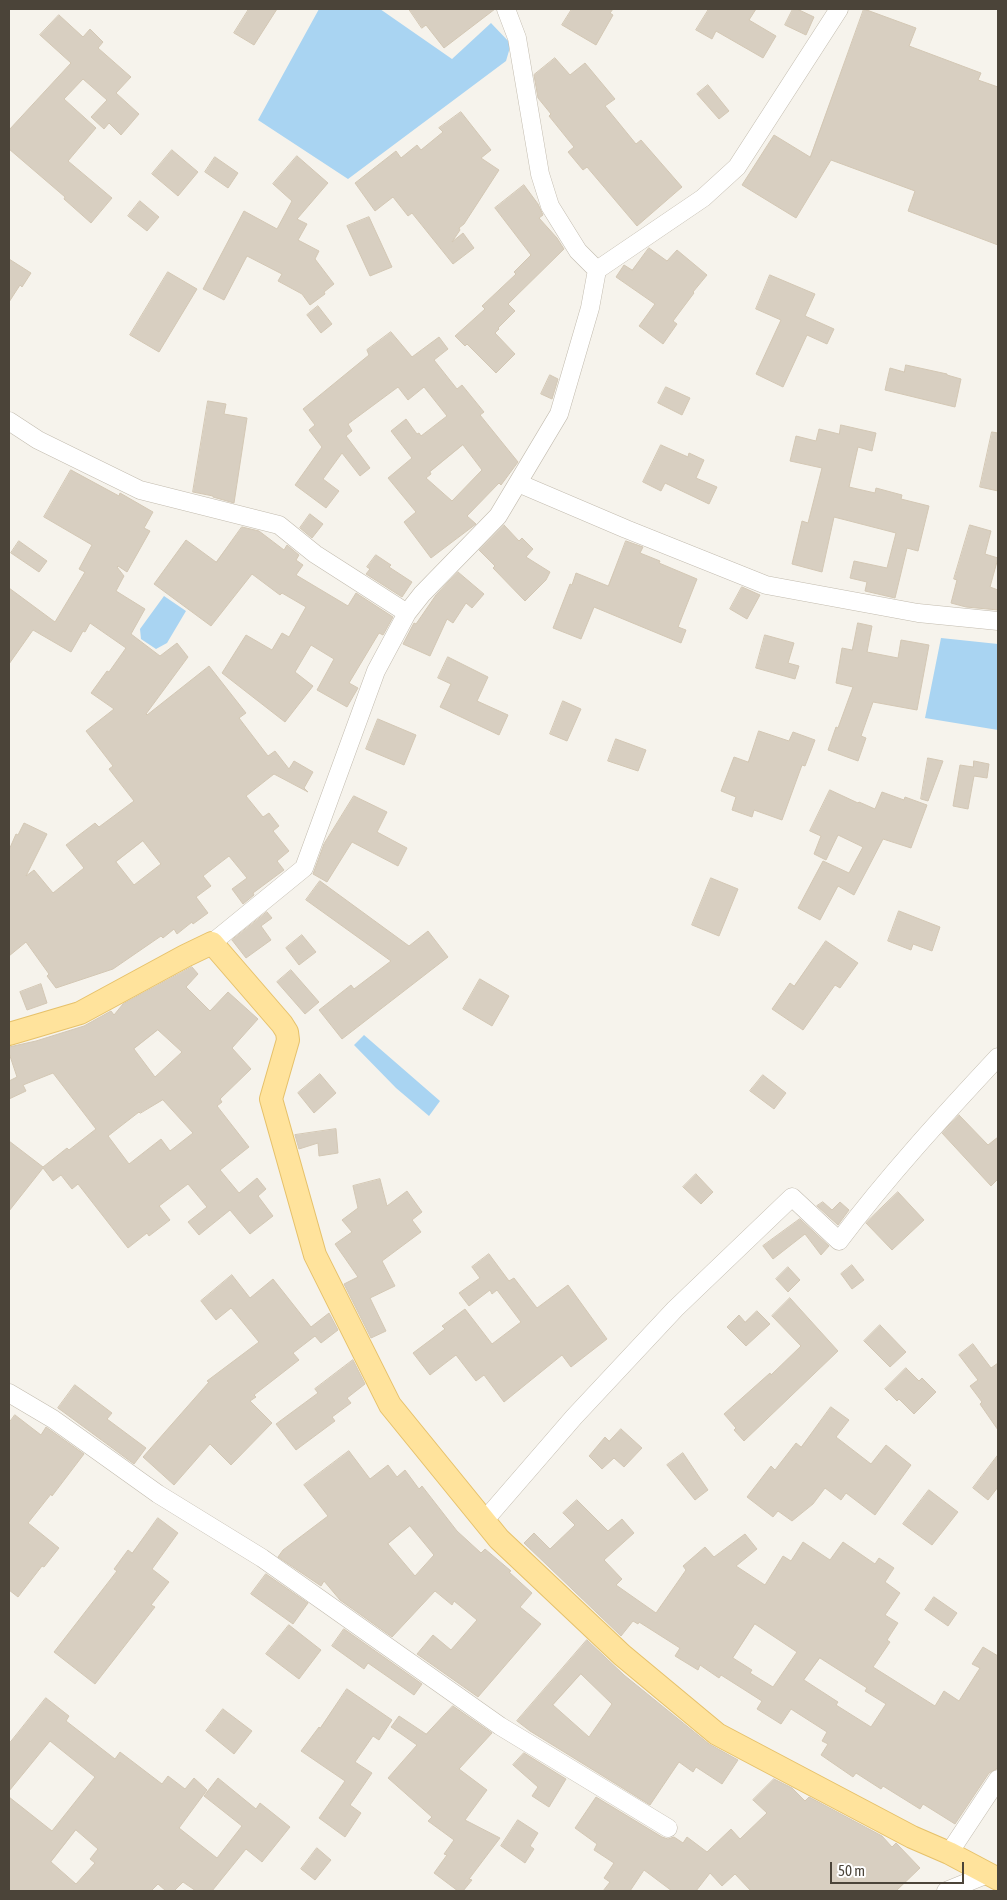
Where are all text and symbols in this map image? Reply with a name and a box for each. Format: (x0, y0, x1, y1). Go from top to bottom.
scale bar (832, 1852, 966, 1884)
text: 50 m (838, 1862, 865, 1879)

